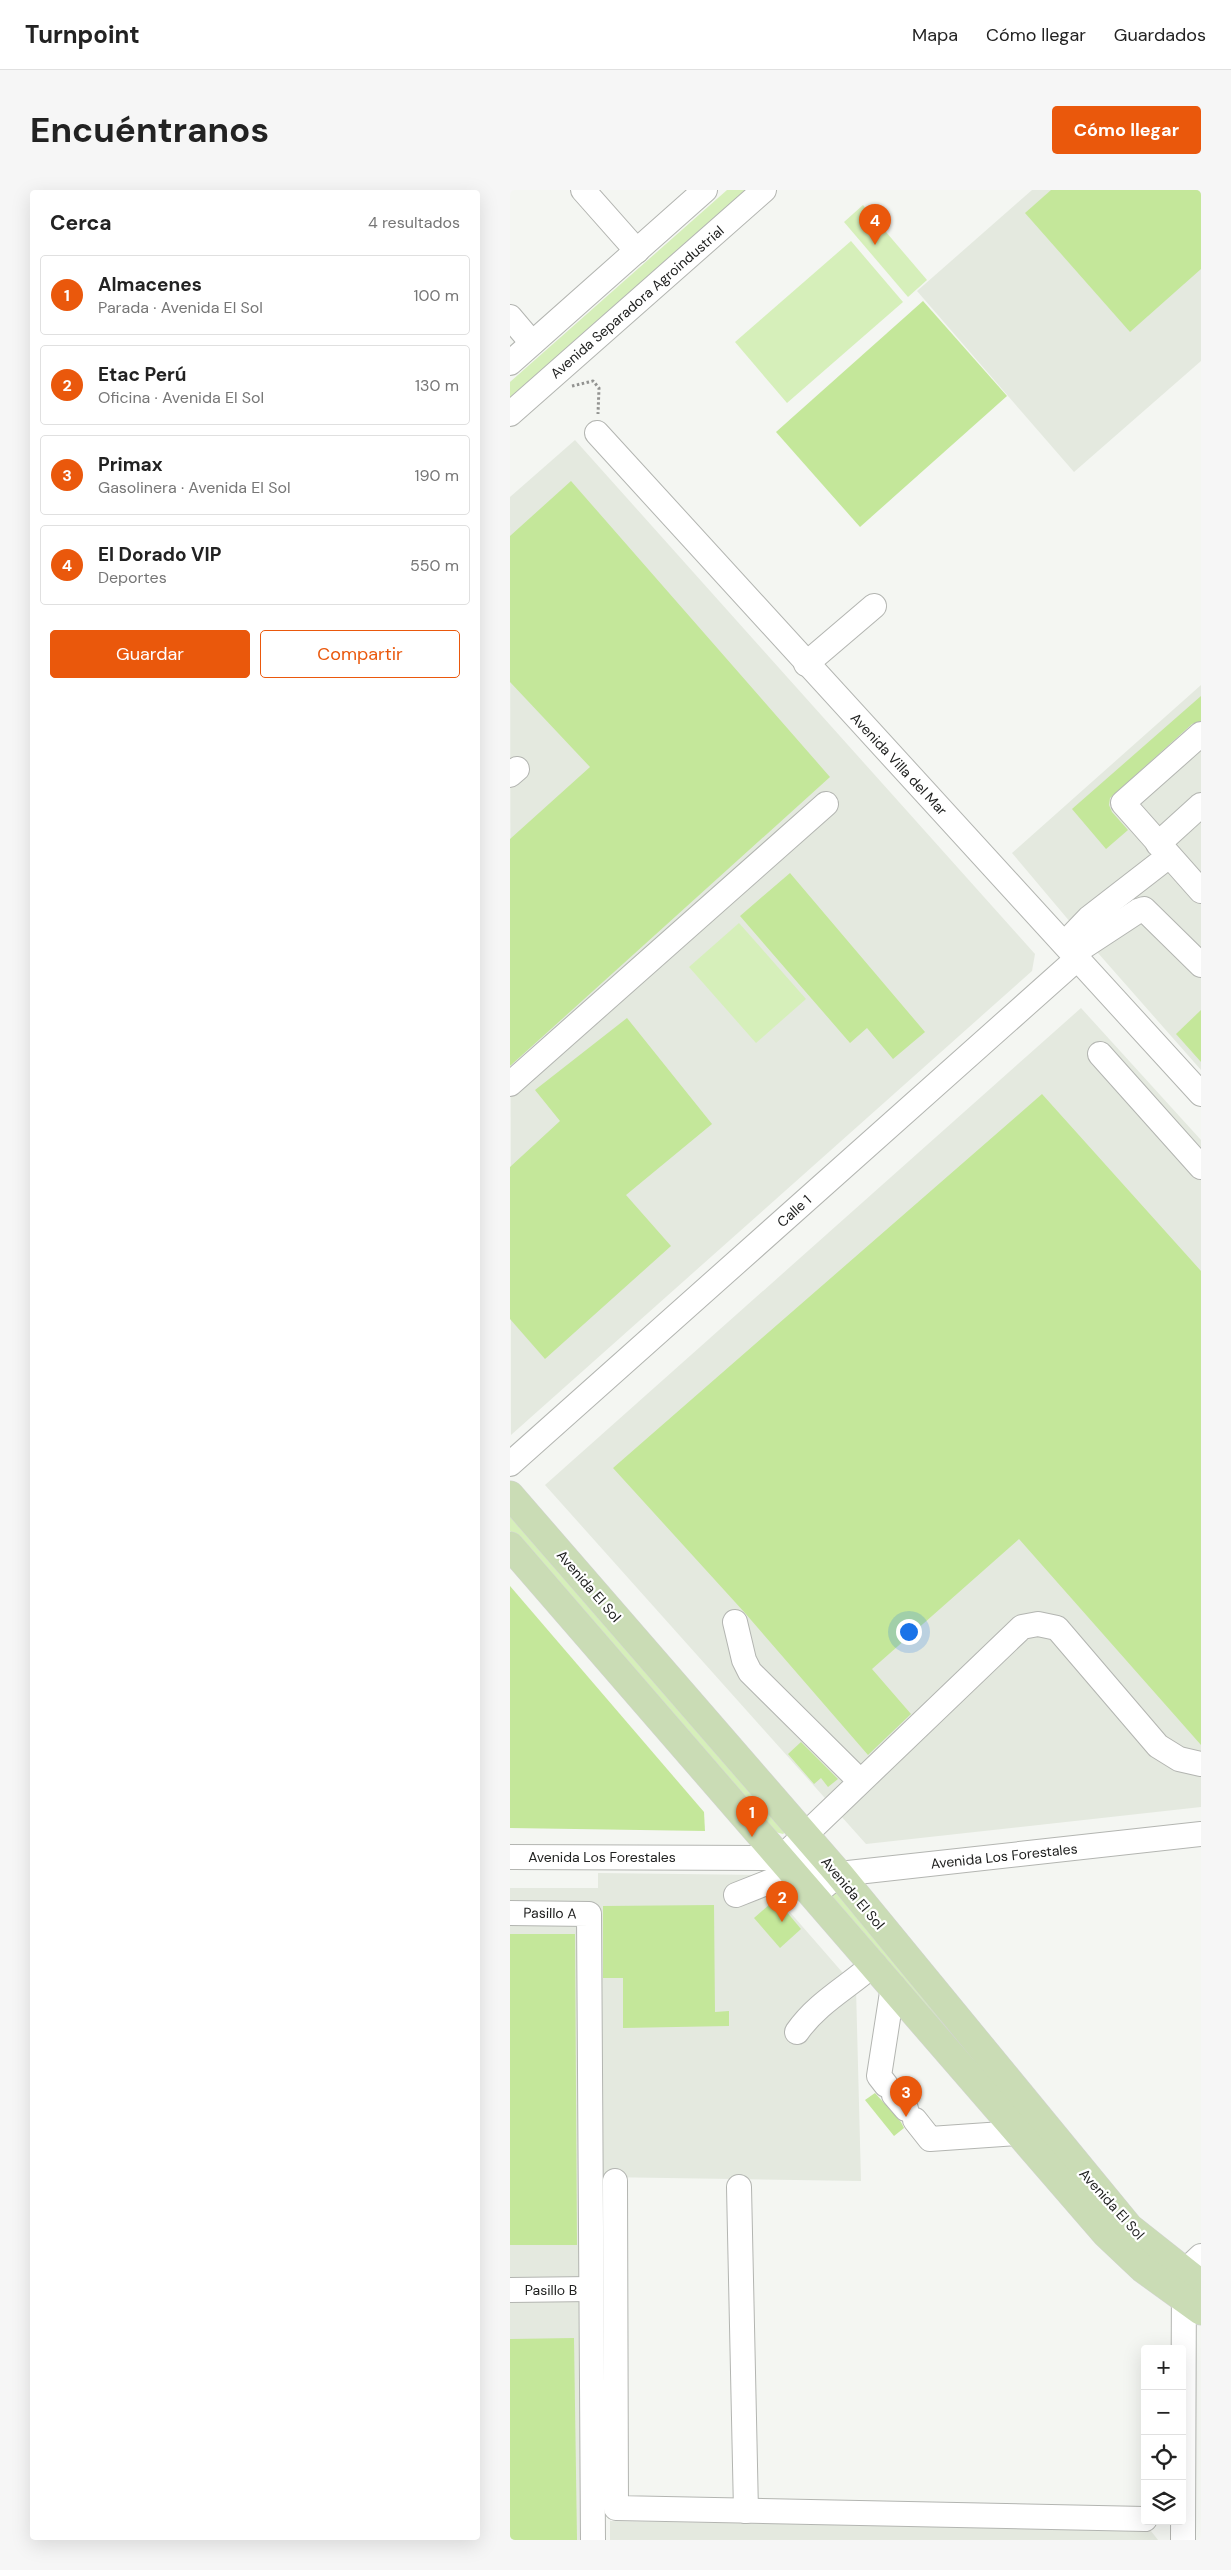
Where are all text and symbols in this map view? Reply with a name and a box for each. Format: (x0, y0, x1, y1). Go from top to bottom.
text: Turnpoint (25, 19, 140, 50)
text: Mapa (912, 23, 958, 47)
text: Cómo llegar (986, 23, 1086, 47)
text: Guardados (1114, 23, 1206, 47)
button: Cómo llegar (1052, 106, 1201, 154)
text: Encuéntranos (30, 107, 269, 153)
pin: 4 (859, 204, 891, 245)
text: Cerca (50, 209, 112, 237)
text: 4 resultados (368, 212, 460, 233)
street label: Avenida Separadora Agroindustrial (547, 222, 727, 382)
text: Almacenes (98, 272, 202, 297)
text: 1 (64, 285, 70, 306)
text: 100 m (414, 285, 459, 306)
text: Parada · Avenida El Sol (98, 297, 263, 318)
text: Etac Perú (98, 362, 187, 387)
text: 2 (62, 375, 72, 396)
text: 130 m (415, 375, 459, 396)
text: Oficina · Avenida El Sol (98, 387, 264, 408)
text: Primax (98, 452, 163, 477)
text: 3 (62, 465, 72, 486)
text: 190 m (415, 465, 459, 486)
text: Gasolinera · Avenida El Sol (98, 477, 290, 498)
text: El Dorado VIP (98, 542, 221, 567)
text: 4 (62, 555, 72, 576)
text: 550 m (410, 555, 459, 576)
text: Deportes (98, 567, 167, 588)
button: Guardar (50, 630, 250, 678)
button: Compartir (260, 630, 460, 678)
street label: Avenida Villa del Mar (847, 709, 951, 819)
street label: Calle 1 (773, 1191, 815, 1231)
street label: Avenida El Sol (553, 1546, 625, 1626)
your location (896, 1619, 922, 1645)
pin: 1 (736, 1796, 768, 1837)
street label: Avenida Los Forestales (930, 1839, 1078, 1873)
street label: Avenida Los Forestales (528, 1848, 676, 1866)
street label: Avenida El Sol (817, 1853, 889, 1933)
pin: 2 (766, 1881, 798, 1922)
street label: Pasillo A (523, 1904, 577, 1922)
pin: 3 (890, 2076, 922, 2117)
street label: Avenida El Sol (1075, 2165, 1149, 2243)
street label: Pasillo B (525, 2281, 577, 2299)
map controls (1141, 2345, 1186, 2525)
button: + (1141, 2345, 1186, 2390)
button: − (1141, 2390, 1186, 2435)
button: locate (1141, 2435, 1186, 2480)
button: layers (1141, 2480, 1186, 2525)

